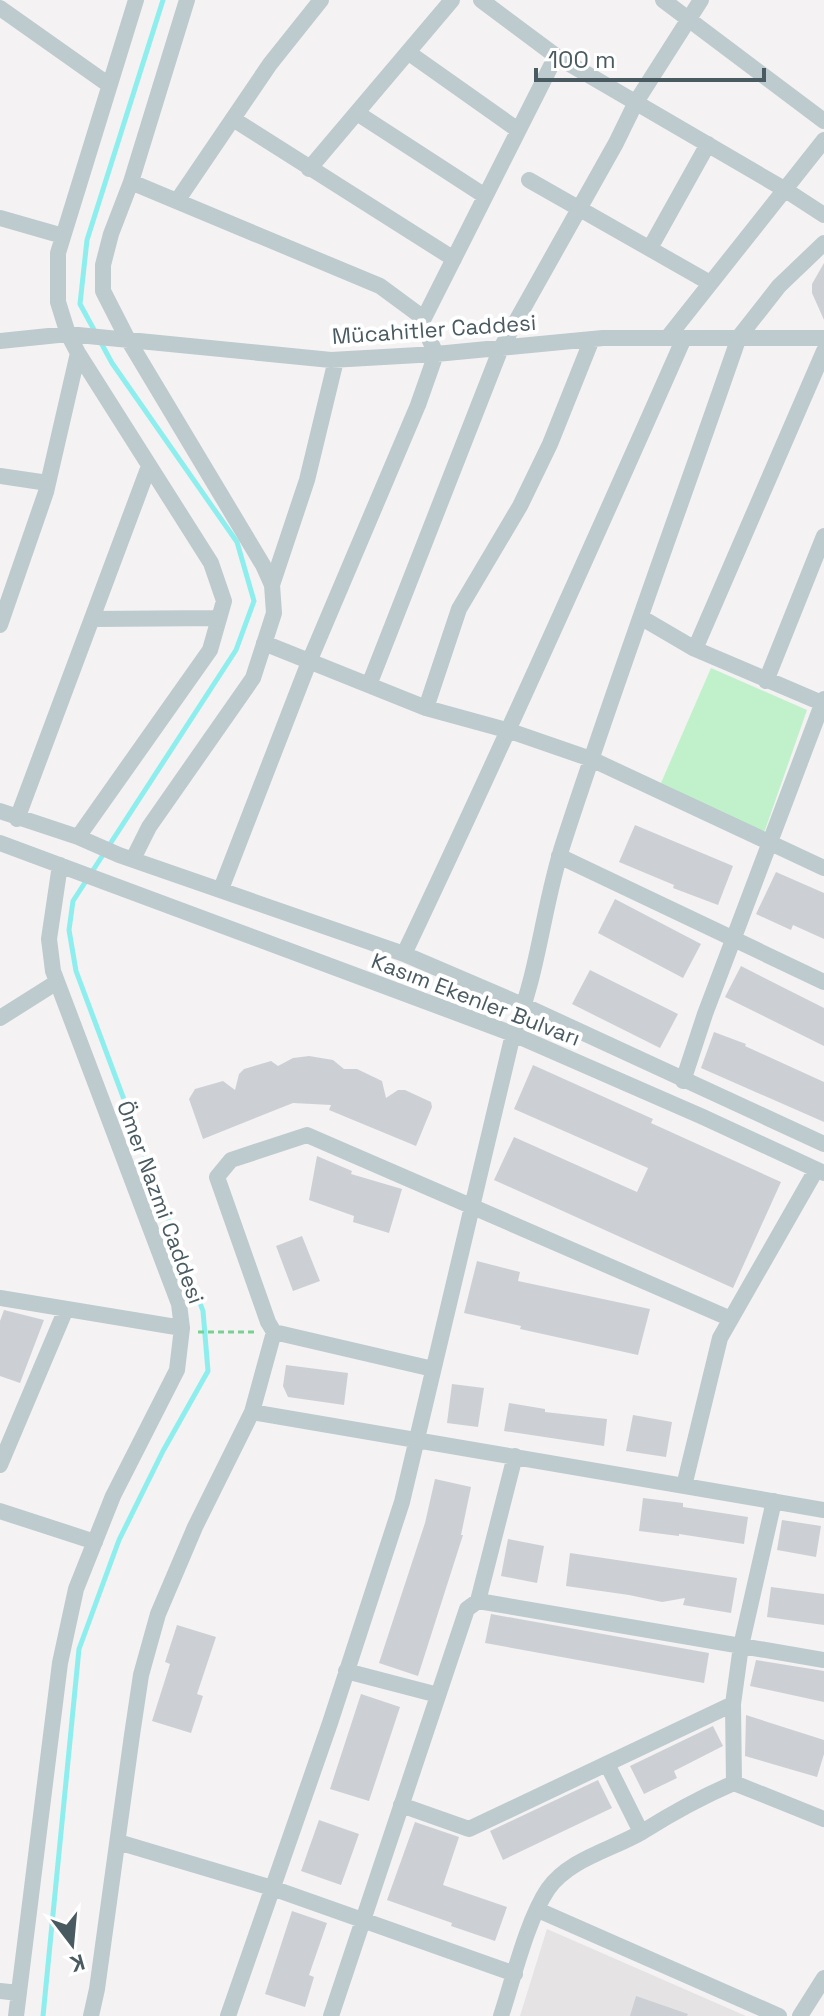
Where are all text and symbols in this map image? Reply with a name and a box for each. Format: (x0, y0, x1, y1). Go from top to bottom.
scale bar (536, 32, 764, 82)
text: 100 m (548, 44, 616, 75)
street label: Mücahitler Caddesi (331, 308, 537, 350)
street label: Kasım Ekenler Bulvarı (368, 946, 584, 1052)
street label: Ömer Nazmi Caddesi (111, 1097, 211, 1307)
north arrow (32, 1904, 112, 1984)
text: K (67, 1948, 88, 1979)

